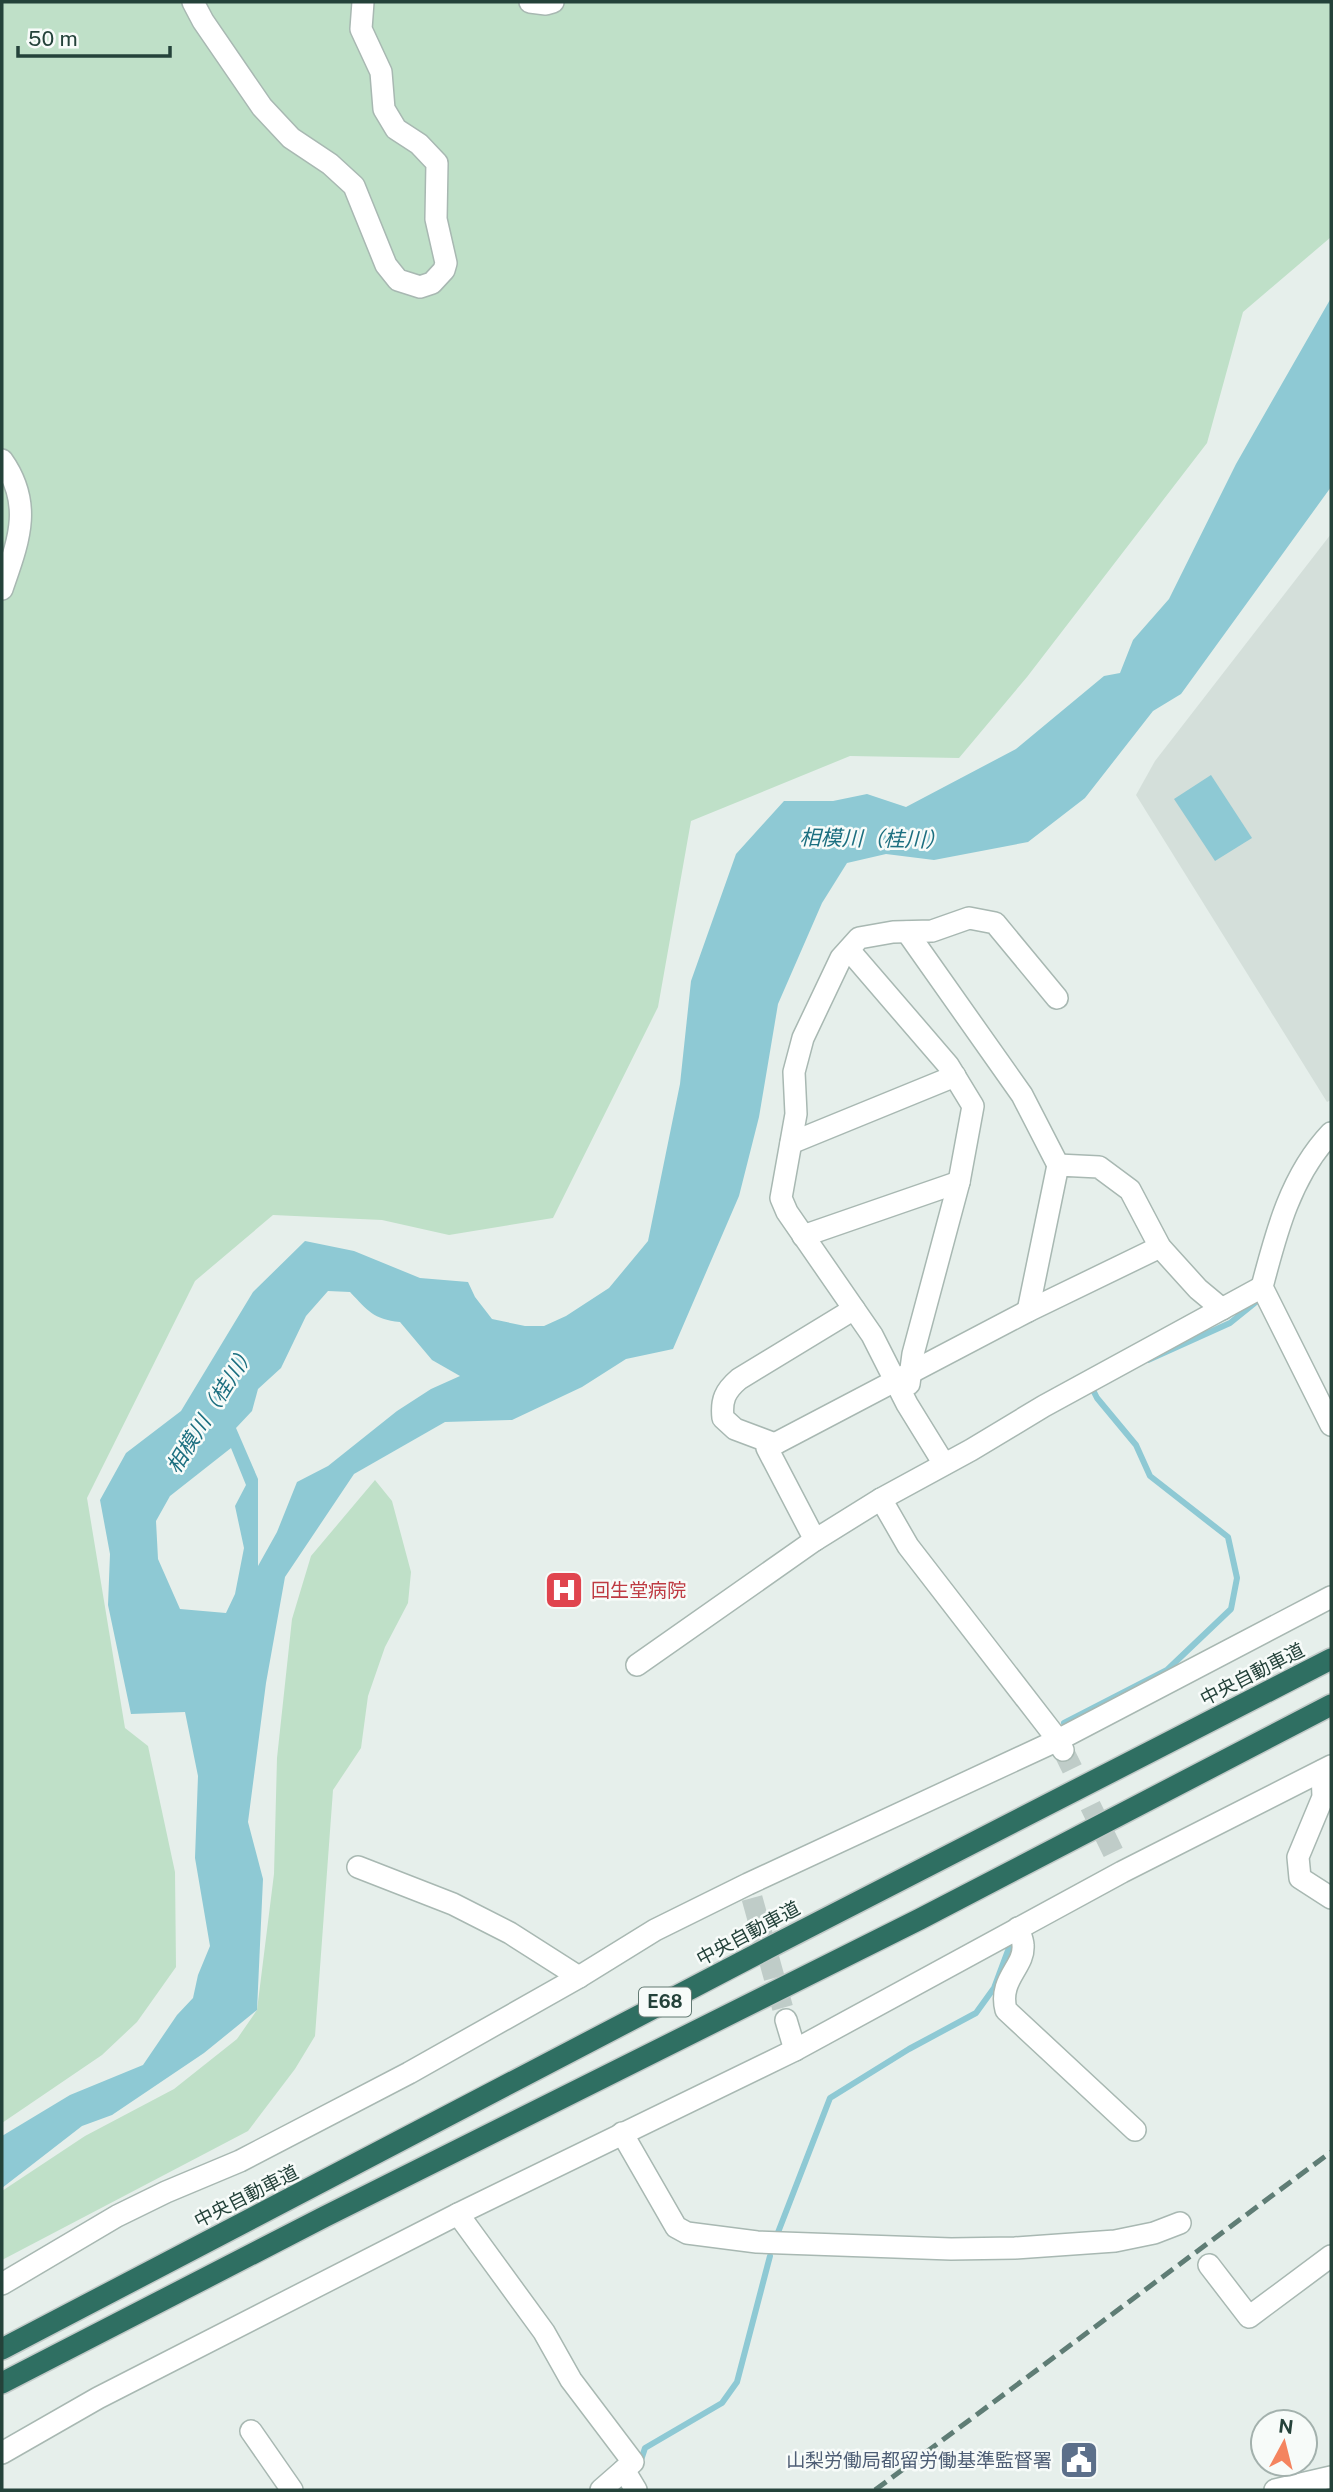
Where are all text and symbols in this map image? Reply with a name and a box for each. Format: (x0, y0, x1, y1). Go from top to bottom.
scale bar (18, 14, 170, 58)
text: 50 m (28, 26, 78, 51)
water label: 相模川（桂川） (799, 825, 947, 852)
water label: 相模川（桂川） (161, 1340, 260, 1478)
hospital icon: 回生堂病院 (543, 1569, 585, 1611)
place label: 回生堂病院 (591, 1579, 686, 1601)
street label: 中央自動車道 (1196, 1638, 1308, 1710)
street label: 中央自動車道 (693, 1897, 803, 1969)
road number: E68 (639, 1988, 691, 2016)
street label: 中央自動車道 (190, 2160, 302, 2232)
north arrow (1249, 2408, 1319, 2478)
text: N (1277, 2414, 1295, 2438)
public building icon: 山梨労働局都留労働基準監督署 (1058, 2439, 1100, 2481)
place label: 山梨労働局都留労働基準監督署 (786, 2449, 1052, 2471)

